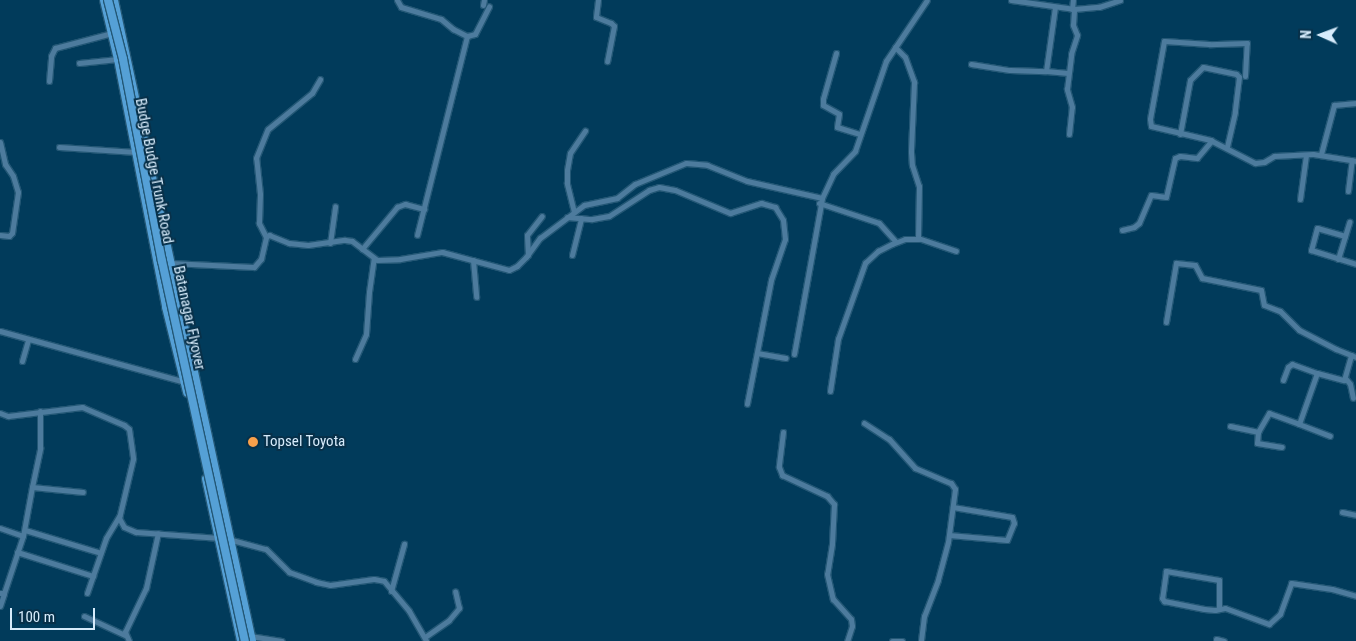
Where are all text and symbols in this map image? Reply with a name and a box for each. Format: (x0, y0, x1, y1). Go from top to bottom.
north arrow (1296, 10, 1346, 60)
text: N (1298, 30, 1314, 39)
street label: Budge Budge Trunk Road (131, 97, 177, 245)
street label: Batanagar Flyover (169, 264, 209, 372)
place label: Topsel Toyota (263, 433, 346, 451)
marker: Topsel Toyota (247, 436, 259, 448)
scale bar (12, 598, 98, 630)
text: 100 m (18, 608, 55, 626)

